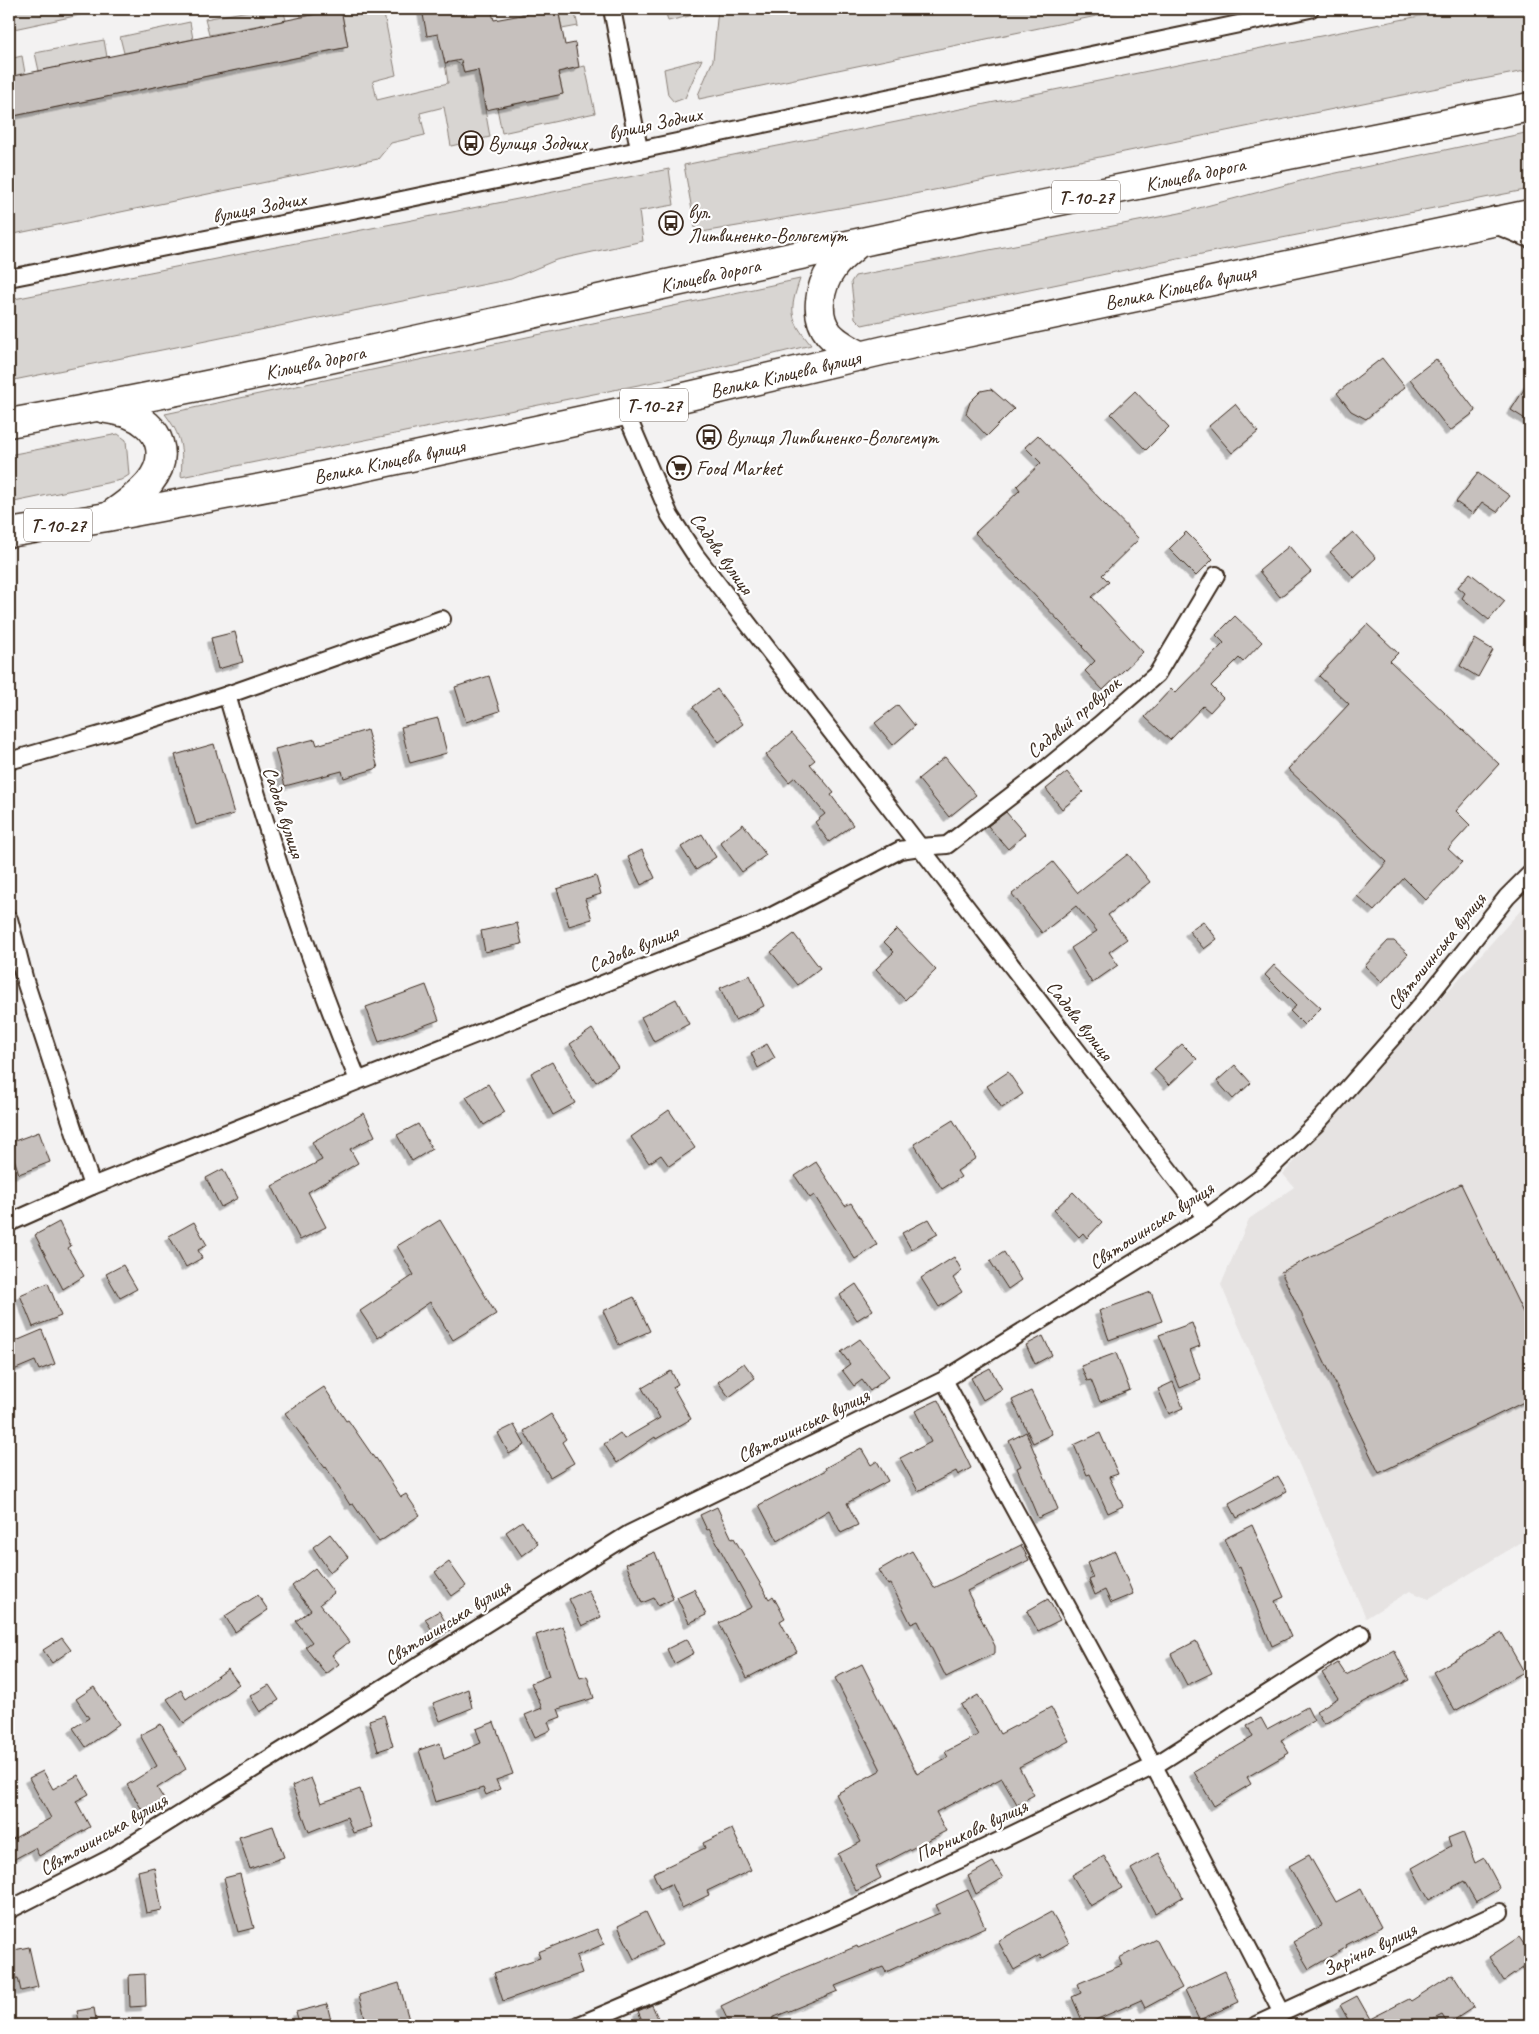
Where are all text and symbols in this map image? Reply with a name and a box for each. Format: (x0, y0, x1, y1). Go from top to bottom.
street label: вулиця Зодчих (606, 101, 706, 146)
bus stop icon: Вулиця Зодчих (458, 130, 484, 156)
place label: Вулиця Зодчих (488, 131, 589, 156)
street label: Кільцева дорога (1143, 151, 1249, 197)
road number: Т-10-27 (1052, 180, 1120, 213)
street label: вулиця Зодчих (210, 186, 310, 229)
place label: вул. Литвиненко-Вольгемут (688, 200, 849, 248)
bus stop icon: вул. Литвиненко-Вольгемут (658, 210, 684, 236)
street label: Кільцева дорога (658, 252, 764, 298)
street label: Велика Кільцева вулиця (1102, 259, 1260, 316)
street label: Кільцева дорога (263, 339, 369, 385)
street label: Велика Кільцева вулиця (707, 345, 864, 404)
road number: Т-10-27 (620, 388, 688, 422)
bus stop icon: Вулиця Литвиненко-Вольгемут (696, 424, 722, 450)
place label: Вулиця Литвиненко-Вольгемут (726, 425, 940, 450)
street label: Велика Кільцева вулиця (311, 433, 469, 490)
supermarket icon: Food Market (666, 455, 692, 481)
place label: Food Market (696, 456, 784, 481)
street label: Садова вулиця (684, 507, 760, 601)
road number: Т-10-27 (24, 508, 92, 542)
street label: Садовий провулок (1021, 670, 1127, 764)
street label: Садова вулиця (257, 763, 311, 863)
street label: Святошинська вулиця (1381, 887, 1492, 1015)
street label: Садова вулиця (585, 918, 684, 978)
street label: Садова вулиця (1041, 975, 1120, 1067)
street label: Святошинська вулиця (1084, 1175, 1219, 1275)
street label: Святошинська вулиця (733, 1382, 874, 1468)
street label: Святошинська вулиця (380, 1573, 516, 1671)
street label: Святошинська вулиця (35, 1787, 172, 1881)
street label: Парникова вулиця (911, 1793, 1032, 1867)
street label: Зарічна вулиця (1318, 1916, 1421, 1982)

